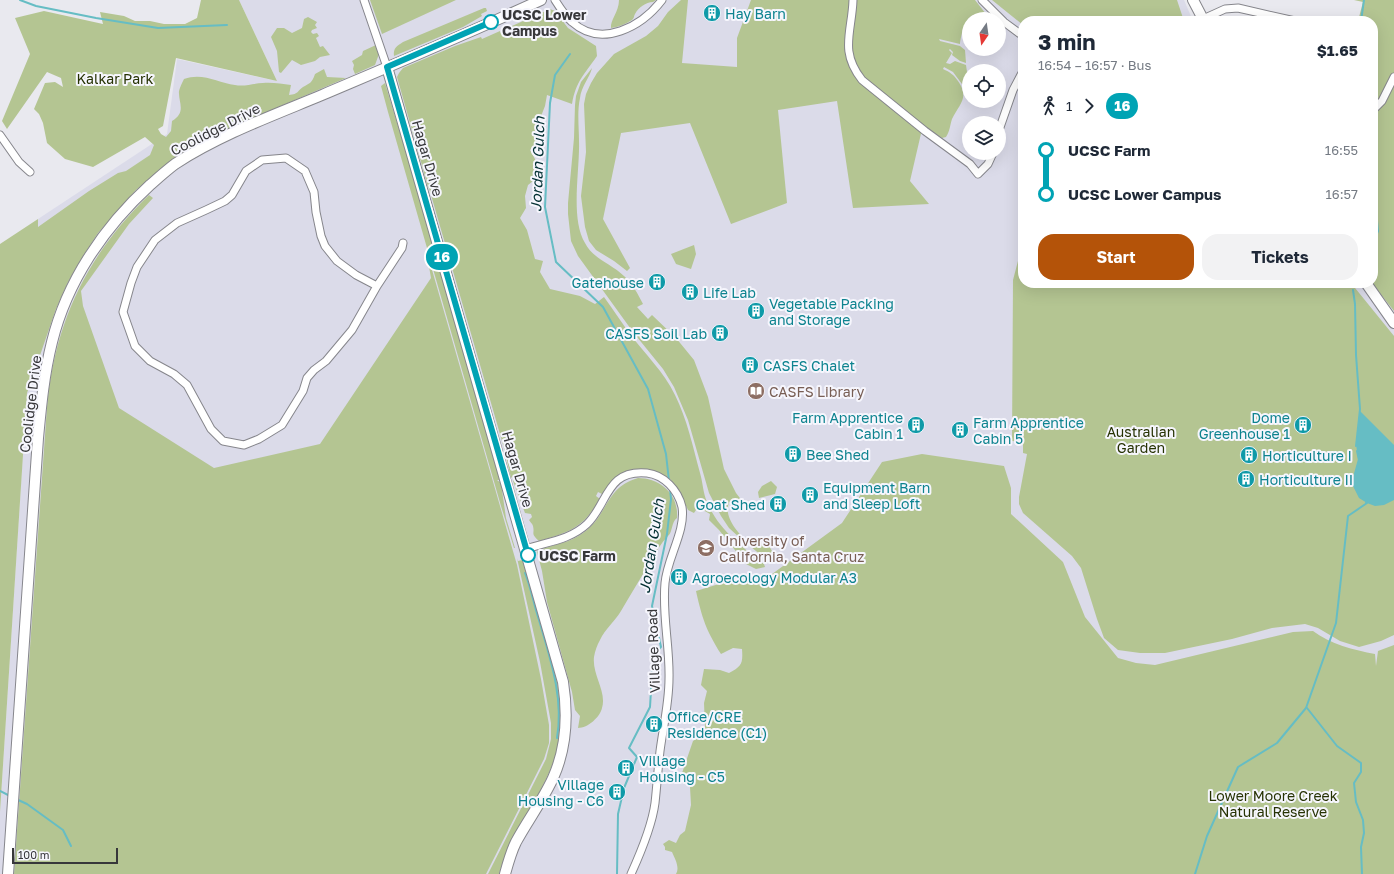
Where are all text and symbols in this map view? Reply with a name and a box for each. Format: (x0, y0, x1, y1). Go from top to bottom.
building icon: Hay Barn (702, 3, 722, 23)
place label: Hay Barn (725, 5, 786, 22)
place label: UCSC Lower Campus (502, 6, 587, 39)
north arrow (962, 12, 1006, 56)
map controls (962, 12, 1006, 160)
marker: UCSC Lower Campus (483, 14, 499, 30)
text: 3 min (1038, 28, 1096, 55)
text: $1.65 (1317, 41, 1358, 59)
text: 16:54 – 16:57 · Bus (1038, 57, 1151, 73)
button: locate (962, 64, 1006, 108)
park label: Kalkar Park (77, 70, 154, 87)
icon: walk (1038, 95, 1060, 117)
icon: forward (1078, 95, 1100, 117)
text: 16 (1114, 97, 1130, 114)
text: 1 (1066, 98, 1072, 114)
street label: Coolidge Drive (167, 99, 263, 159)
water label: Jordan Gulch (526, 115, 548, 212)
button: layers (962, 116, 1006, 160)
street label: Hagar Drive (409, 118, 447, 198)
text: UCSC Farm (1068, 141, 1150, 159)
text: 16:55 (1325, 142, 1358, 158)
text: UCSC Lower Campus (1068, 185, 1221, 203)
text: 16:57 (1325, 186, 1358, 202)
button: Start (1038, 234, 1194, 280)
button: Tickets (1202, 234, 1358, 280)
line badge: 16 (424, 244, 460, 270)
text: 16 (434, 248, 450, 265)
building icon: Gatehouse (647, 272, 667, 292)
place label: Gatehouse (572, 274, 644, 291)
building icon: Life Lab (680, 282, 700, 302)
place label: Life Lab (703, 284, 756, 301)
place label: Vegetable Packing and Storage (769, 295, 894, 328)
building icon: Vegetable Packing and Storage (746, 301, 766, 321)
building icon: CASFS Soil Lab (710, 323, 730, 343)
place label: CASFS Soil Lab (605, 325, 707, 342)
street label: Coolidge Drive (16, 354, 44, 454)
building icon: CASFS Chalet (740, 355, 760, 375)
place label: CASFS Chalet (763, 357, 855, 374)
library icon: CASFS Library (746, 381, 766, 401)
place label: CASFS Library (769, 383, 865, 400)
place label: Farm Apprentice Cabin 1 (792, 409, 903, 442)
place label: Dome Greenhouse 1 (1199, 409, 1290, 442)
place label: Farm Apprentice Cabin 5 (973, 414, 1084, 447)
building icon: Farm Apprentice Cabin 1 (906, 415, 926, 435)
building icon: Dome Greenhouse 1 (1293, 415, 1313, 435)
building icon: Farm Apprentice Cabin 5 (950, 420, 970, 440)
park label: Australian Garden (1107, 423, 1175, 456)
street label: Hagar Drive (499, 429, 537, 509)
building icon: Bee Shed (783, 444, 803, 464)
building icon: Horticulture I (1239, 445, 1259, 465)
place label: Bee Shed (806, 446, 869, 463)
place label: Horticulture I (1262, 447, 1352, 464)
building icon: Horticulture II (1236, 469, 1256, 489)
place label: Horticulture II (1259, 471, 1353, 488)
place label: Equipment Barn and Sleep Loft (823, 479, 930, 512)
building icon: Equipment Barn and Sleep Loft (800, 485, 820, 505)
building icon: Goat Shed (768, 494, 788, 514)
place label: Goat Shed (696, 496, 765, 513)
water label: Jordan Gulch (635, 497, 667, 595)
place label: University of California, Santa Cruz (719, 532, 864, 565)
school or university icon: University of California, Santa Cruz (696, 538, 716, 558)
marker: UCSC Farm (520, 547, 536, 563)
place label: UCSC Farm (539, 547, 616, 564)
building icon: Agroecology Modular A3 (669, 567, 689, 587)
place label: Agroecology Modular A3 (692, 569, 857, 586)
street label: Village Road (643, 608, 663, 694)
place label: Office/CRE Residence (C1) (667, 708, 767, 741)
building icon: Office/CRE Residence (C1) (644, 714, 664, 734)
place label: Village Housing - C5 (639, 752, 725, 785)
building icon: Village Housing - C5 (616, 758, 636, 778)
place label: Village Housing - C6 (518, 776, 604, 809)
building icon: Village Housing - C6 (607, 782, 627, 802)
park label: Lower Moore Creek Natural Reserve (1208, 787, 1338, 820)
scale bar (12, 846, 118, 865)
text: 100 m (18, 848, 49, 861)

